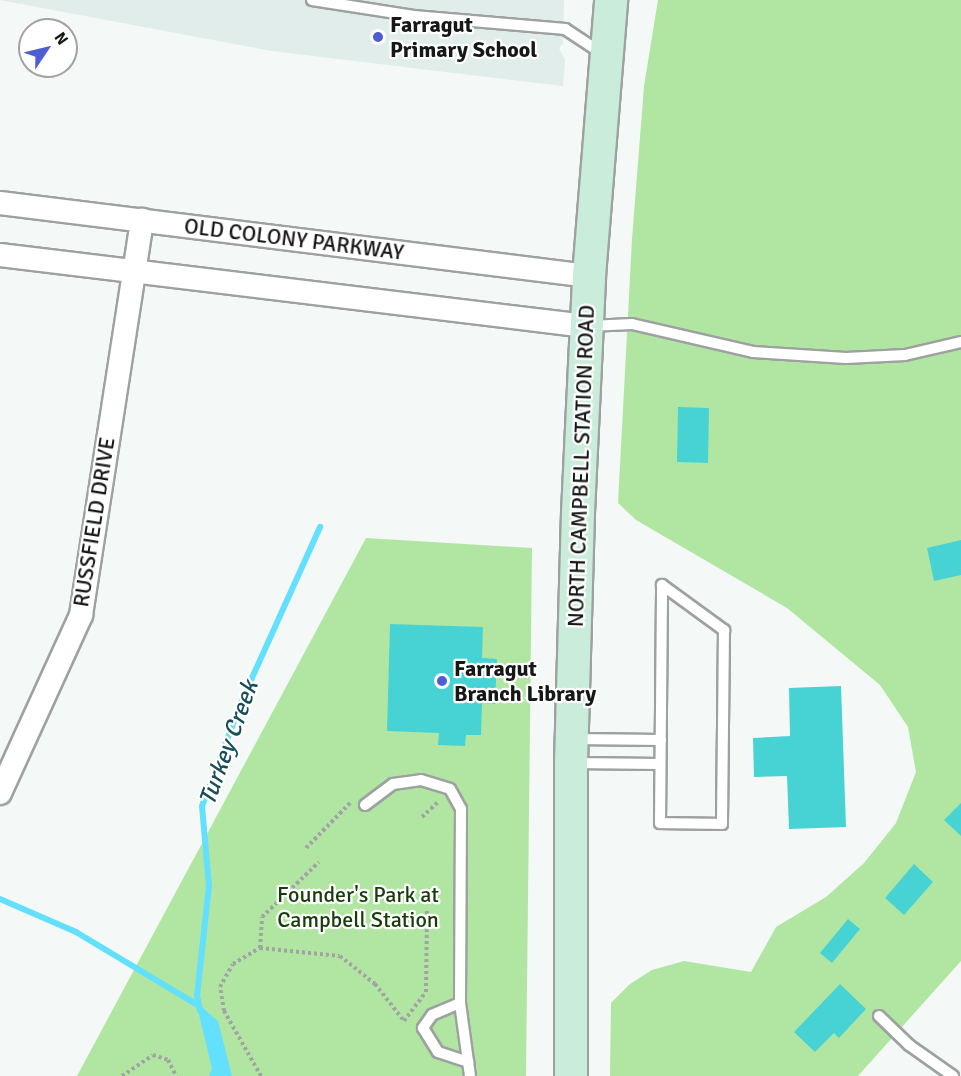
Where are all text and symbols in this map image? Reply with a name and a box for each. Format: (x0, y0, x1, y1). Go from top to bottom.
place label: Farragut Primary School (390, 11, 537, 62)
north arrow (18, 18, 78, 78)
text: N (50, 29, 72, 49)
marker: Farragut Primary School (371, 30, 385, 44)
street label: OLD COLONY PARKWAY (183, 212, 405, 266)
street label: NORTH CAMPBELL STATION ROAD (562, 304, 600, 628)
street label: RUSSFIELD DRIVE (68, 435, 120, 609)
place label: Farragut Branch Library (454, 655, 596, 706)
marker: Farragut Branch Library (435, 674, 449, 688)
water label: Turkey Creek (193, 677, 265, 809)
park label: Founder's Park at Campbell Station (277, 881, 439, 932)

